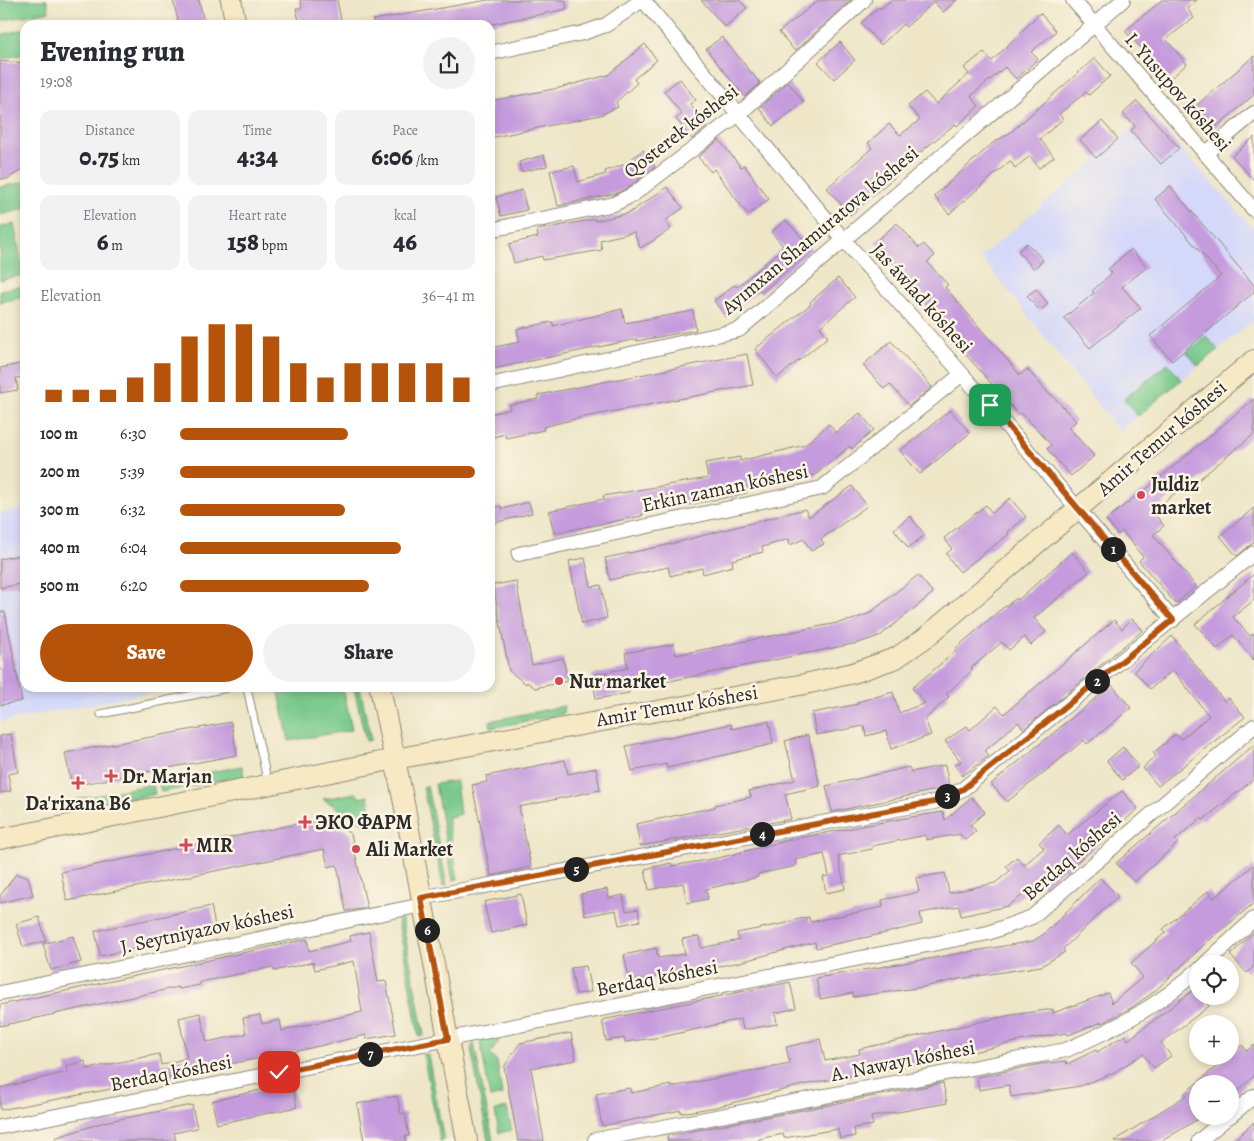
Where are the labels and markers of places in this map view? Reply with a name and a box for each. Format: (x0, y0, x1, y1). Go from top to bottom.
pin (969, 384, 1011, 426)
place label: Juldiz market (1151, 471, 1212, 521)
marker: Juldiz market (1135, 489, 1147, 501)
pin: 1 (1100, 536, 1126, 562)
place label: Nur market (569, 668, 667, 695)
pin: 2 (1084, 668, 1110, 694)
marker: Nur market (553, 675, 565, 687)
place label: Dr. Marjan (122, 763, 212, 790)
marker: Dr. Marjan (104, 769, 118, 783)
marker: Da'rixana B6 (72, 777, 84, 789)
pin: 3 (934, 784, 960, 808)
place label: Da'rixana B6 (25, 790, 131, 817)
place label: ЭКО ФАРМ (315, 809, 412, 836)
marker: ЭКО ФАРМ (299, 816, 311, 828)
pin: 4 (750, 822, 774, 846)
place label: MIR (196, 832, 233, 859)
place label: Ali Market (365, 836, 454, 863)
marker: MIR (180, 839, 192, 851)
marker: Ali Market (350, 843, 362, 855)
pin: 5 (564, 856, 588, 882)
pin: 6 (414, 918, 440, 942)
pin: 7 (358, 1042, 382, 1066)
pin (258, 1051, 300, 1093)

